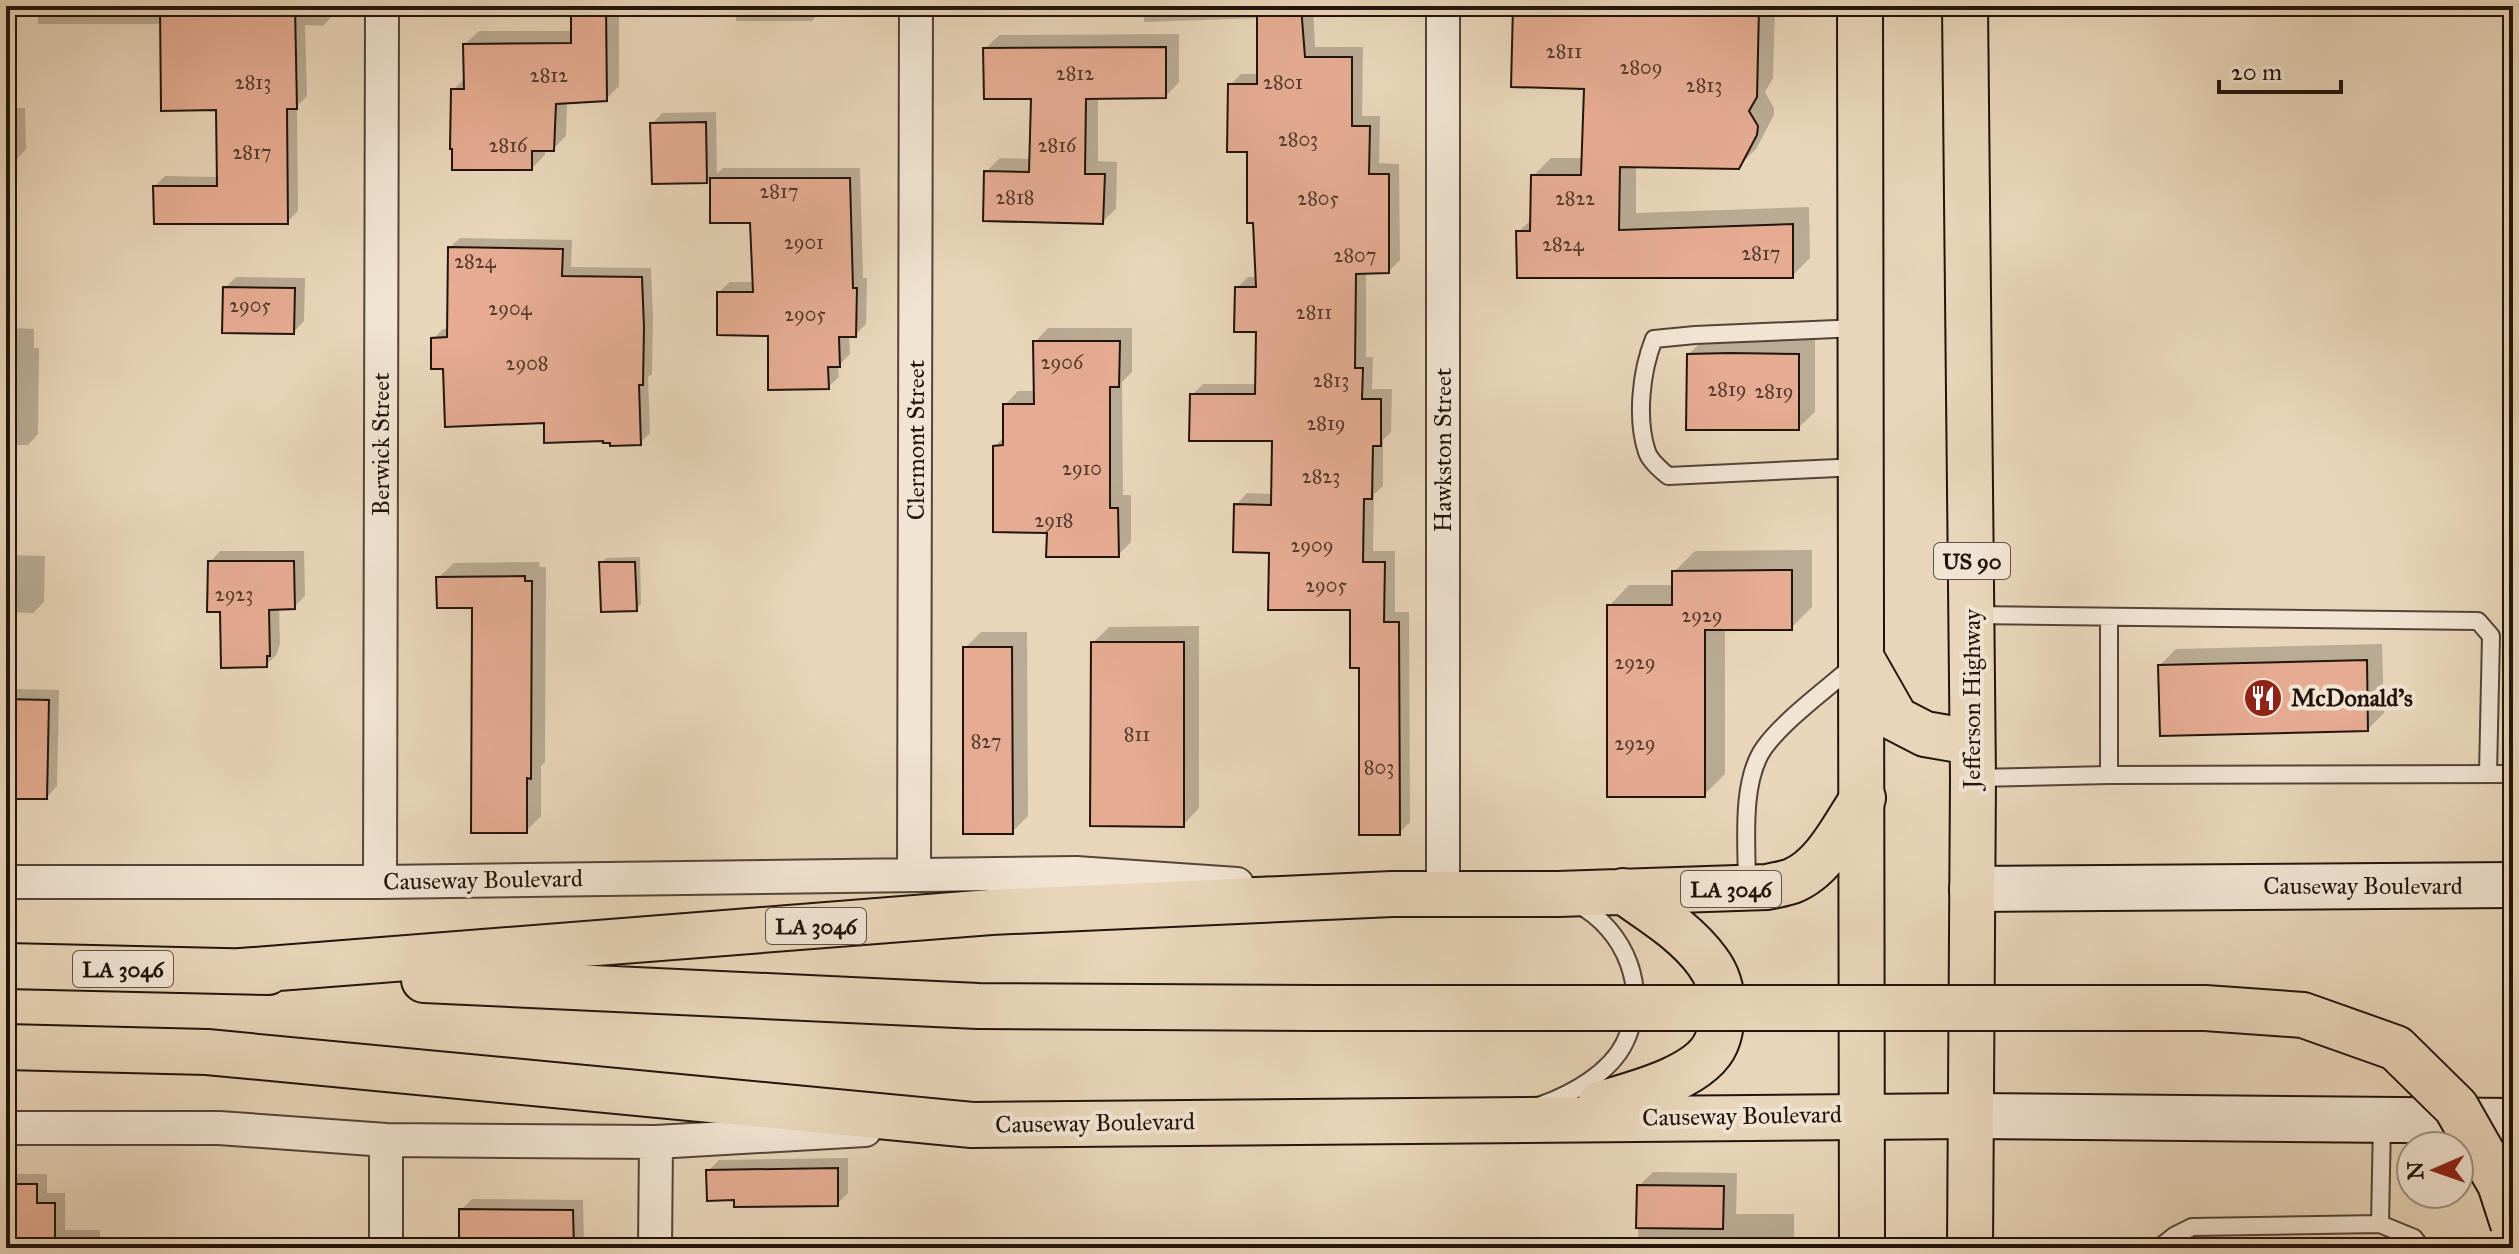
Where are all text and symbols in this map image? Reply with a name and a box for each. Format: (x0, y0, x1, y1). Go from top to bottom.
house number: 2811 (1546, 39, 1582, 63)
scale bar (2219, 44, 2341, 94)
house number: 2809 (1620, 55, 1662, 79)
text: 20 m (2231, 57, 2282, 87)
house number: 2812 (1056, 61, 1094, 85)
house number: 2812 (530, 63, 568, 87)
house number: 2813 (235, 70, 271, 94)
house number: 2801 (1263, 70, 1303, 94)
house number: 2813 (1686, 73, 1722, 97)
house number: 2803 (1278, 127, 1318, 151)
house number: 2816 (489, 133, 528, 157)
house number: 2816 (1038, 133, 1077, 157)
house number: 2817 (232, 140, 272, 164)
house number: 2817 (759, 179, 799, 203)
house number: 2818 (995, 185, 1035, 209)
house number: 2805 (1297, 186, 1339, 210)
house number: 2822 (1555, 186, 1595, 210)
house number: 2901 (784, 230, 824, 254)
house number: 2824 (1542, 232, 1585, 256)
house number: 2817 (1741, 241, 1781, 265)
house number: 2807 (1334, 243, 1376, 267)
house number: 2824 (454, 249, 497, 273)
house number: 2905 (229, 293, 271, 317)
house number: 2904 (488, 296, 533, 320)
house number: 2811 (1296, 300, 1332, 324)
house number: 2905 (784, 302, 826, 326)
house number: 2906 (1041, 350, 1084, 374)
house number: 2908 (506, 351, 548, 375)
street label: Clermont Street (901, 359, 931, 520)
street label: Hawkston Street (1428, 367, 1458, 532)
house number: 2813 (1313, 368, 1349, 392)
street label: Berwick Street (366, 372, 396, 516)
house number: 2819 (1708, 377, 1747, 401)
house number: 2819 (1755, 379, 1794, 403)
house number: 2819 (1307, 411, 1346, 435)
house number: 2910 (1062, 456, 1102, 480)
house number: 2823 (1302, 464, 1340, 488)
house number: 2918 (1035, 508, 1074, 532)
house number: 2909 (1291, 533, 1334, 557)
road number: US 90 (1934, 543, 2010, 579)
house number: 2905 (1305, 573, 1347, 597)
house number: 2923 (215, 582, 253, 606)
house number: 2929 (1681, 603, 1723, 627)
street label: Jefferson Highway (1957, 608, 1987, 792)
house number: 2929 (1614, 650, 1656, 674)
restaurant icon: McDonald's (2242, 677, 2284, 719)
place label: McDonald's (2291, 683, 2413, 713)
house number: 811 (1124, 722, 1150, 746)
house number: 827 (971, 729, 1001, 753)
house number: 2929 (1614, 731, 1656, 755)
house number: 803 (1364, 755, 1394, 779)
street label: Causeway Boulevard (383, 863, 583, 897)
road number: LA 3046 (1681, 871, 1781, 907)
street label: Causeway Boulevard (2263, 871, 2463, 901)
road number: LA 3046 (766, 908, 866, 944)
road number: LA 3046 (73, 951, 173, 987)
street label: Causeway Boulevard (1642, 1099, 1842, 1133)
street label: Causeway Boulevard (995, 1106, 1195, 1140)
north arrow (2395, 1130, 2475, 1210)
text: N (2402, 1161, 2429, 1180)

